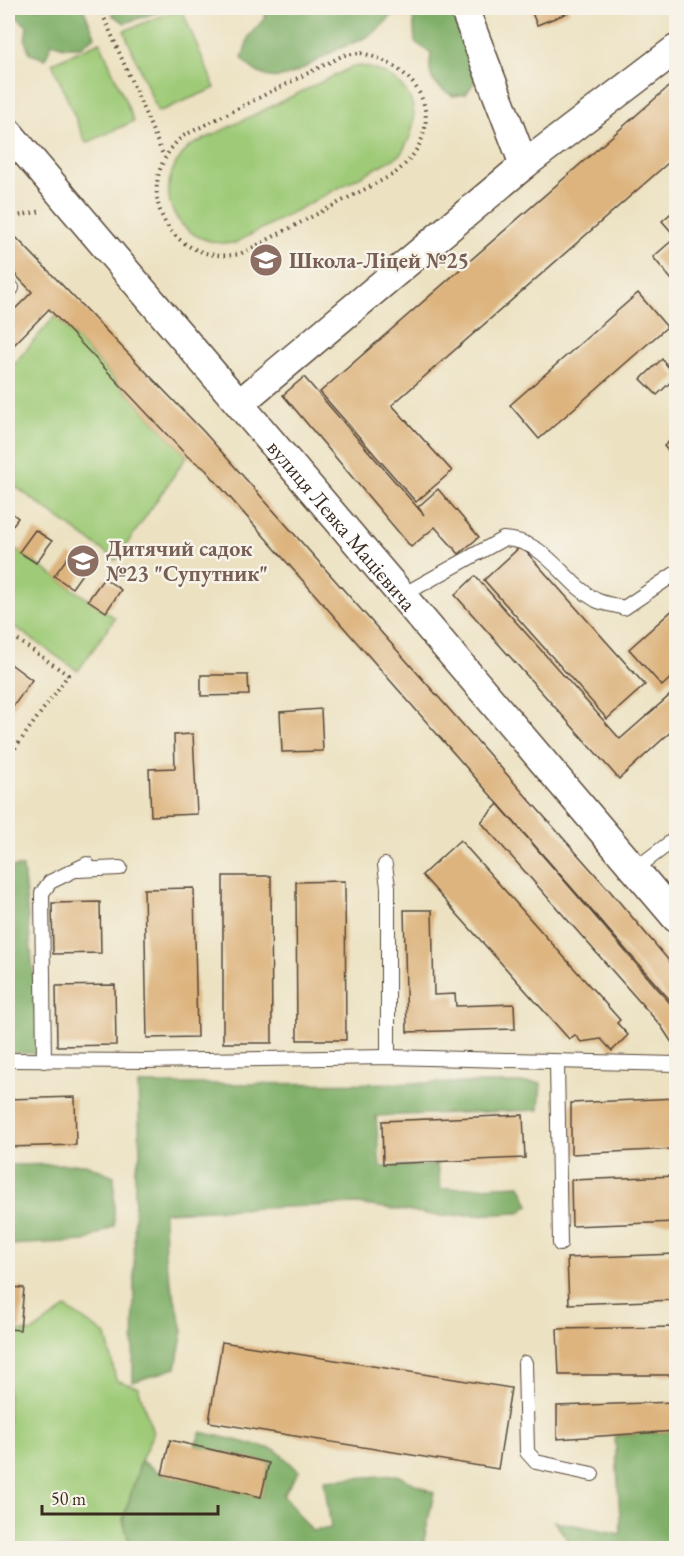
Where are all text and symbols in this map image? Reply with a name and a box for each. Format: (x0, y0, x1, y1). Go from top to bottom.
school or university icon: Школа-Ліцей №25 (248, 242, 284, 278)
place label: Школа-Ліцей №25 (289, 246, 469, 275)
street label: вулиця Левка Мацієвича (261, 434, 423, 617)
place label: Дитячий садок №23 "Супутник" (106, 534, 268, 588)
school or university icon: Дитячий садок №23 "Супутник" (65, 543, 101, 579)
scale bar (42, 1478, 218, 1516)
text: 50 m (51, 1487, 86, 1510)

